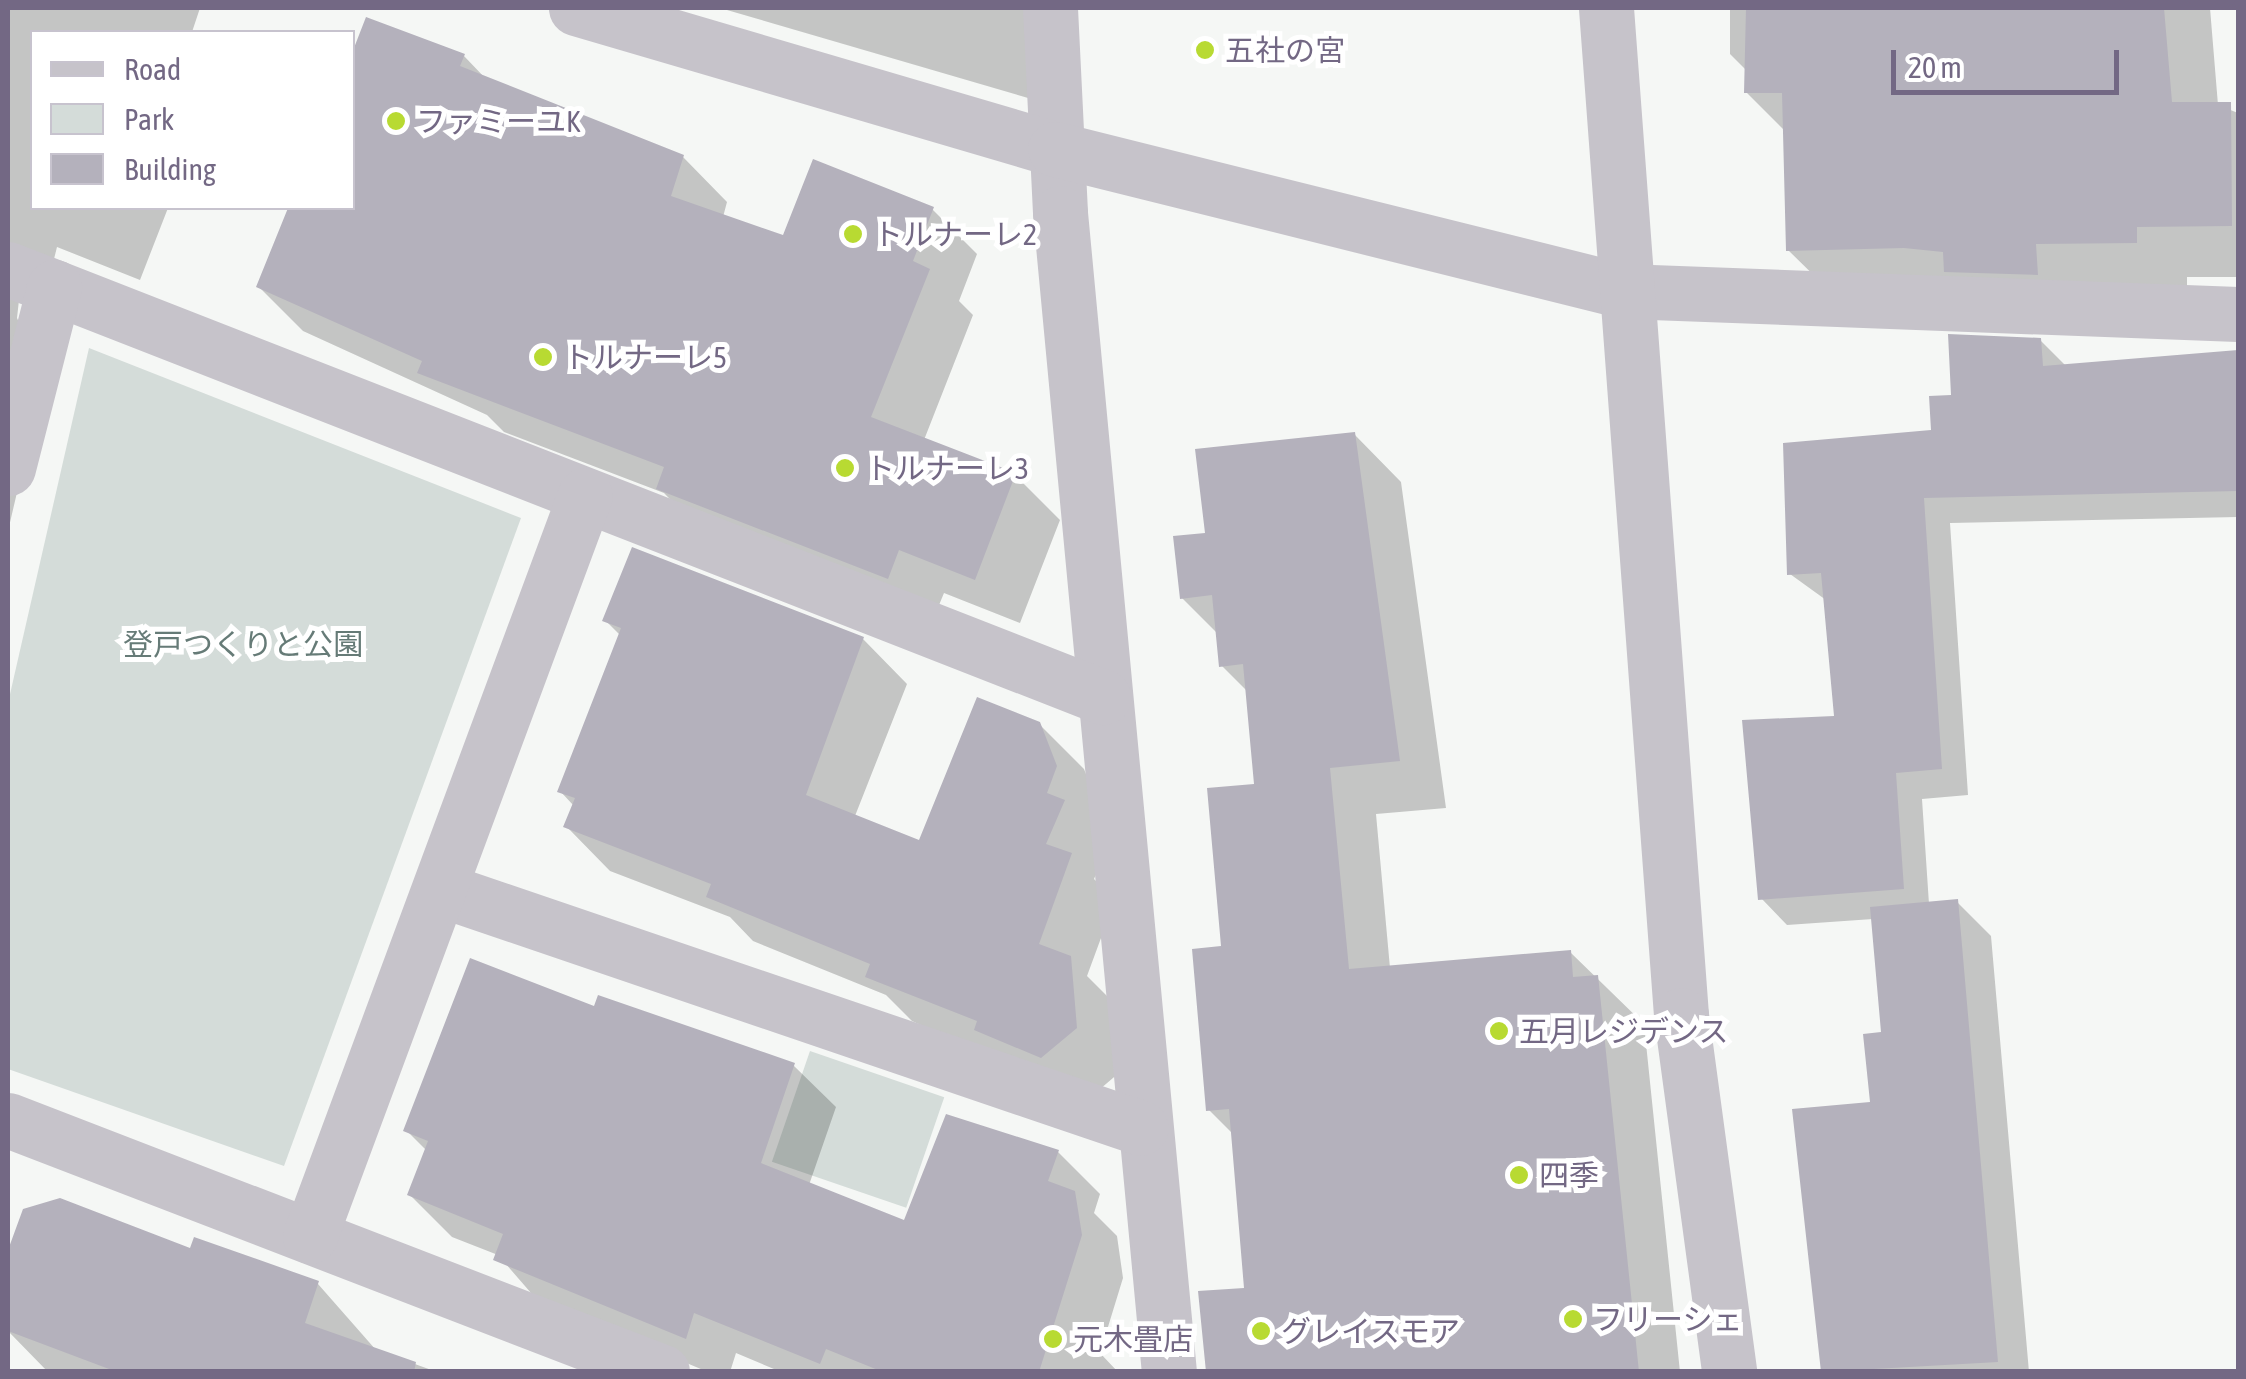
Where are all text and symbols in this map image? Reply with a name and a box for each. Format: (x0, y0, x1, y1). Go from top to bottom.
legend (30, 30, 355, 210)
scale bar (1896, 30, 2124, 92)
place label: 五社の宮 (1225, 32, 1345, 68)
marker: 五社の宮 (1194, 39, 1216, 61)
text: 20 m (1908, 50, 1962, 84)
text: Road (124, 52, 181, 86)
text: Park (124, 102, 174, 136)
place label: ファミーユK (416, 103, 581, 139)
marker: ファミーユK (385, 110, 407, 132)
text: Building (124, 152, 216, 186)
place label: トルナーレ2 (873, 216, 1037, 252)
marker: トルナーレ2 (842, 223, 864, 245)
place label: トルナーレ5 (563, 339, 727, 375)
marker: トルナーレ5 (532, 346, 554, 368)
place label: トルナーレ3 (865, 450, 1029, 486)
marker: トルナーレ3 (834, 457, 856, 479)
park label: 登戸つくりと公園 (123, 626, 363, 662)
place label: 五月レジデンス (1519, 1013, 1729, 1049)
marker: 五月レジデンス (1488, 1020, 1510, 1042)
place label: 四季 (1539, 1157, 1599, 1193)
marker: 四季 (1508, 1164, 1530, 1186)
place label: フリーシェ (1593, 1301, 1743, 1337)
marker: フリーシェ (1562, 1308, 1584, 1330)
place label: グレイスモア (1281, 1313, 1461, 1349)
marker: グレイスモア (1250, 1320, 1272, 1342)
place label: 元木畳店 (1073, 1321, 1193, 1357)
marker: 元木畳店 (1042, 1328, 1064, 1350)

